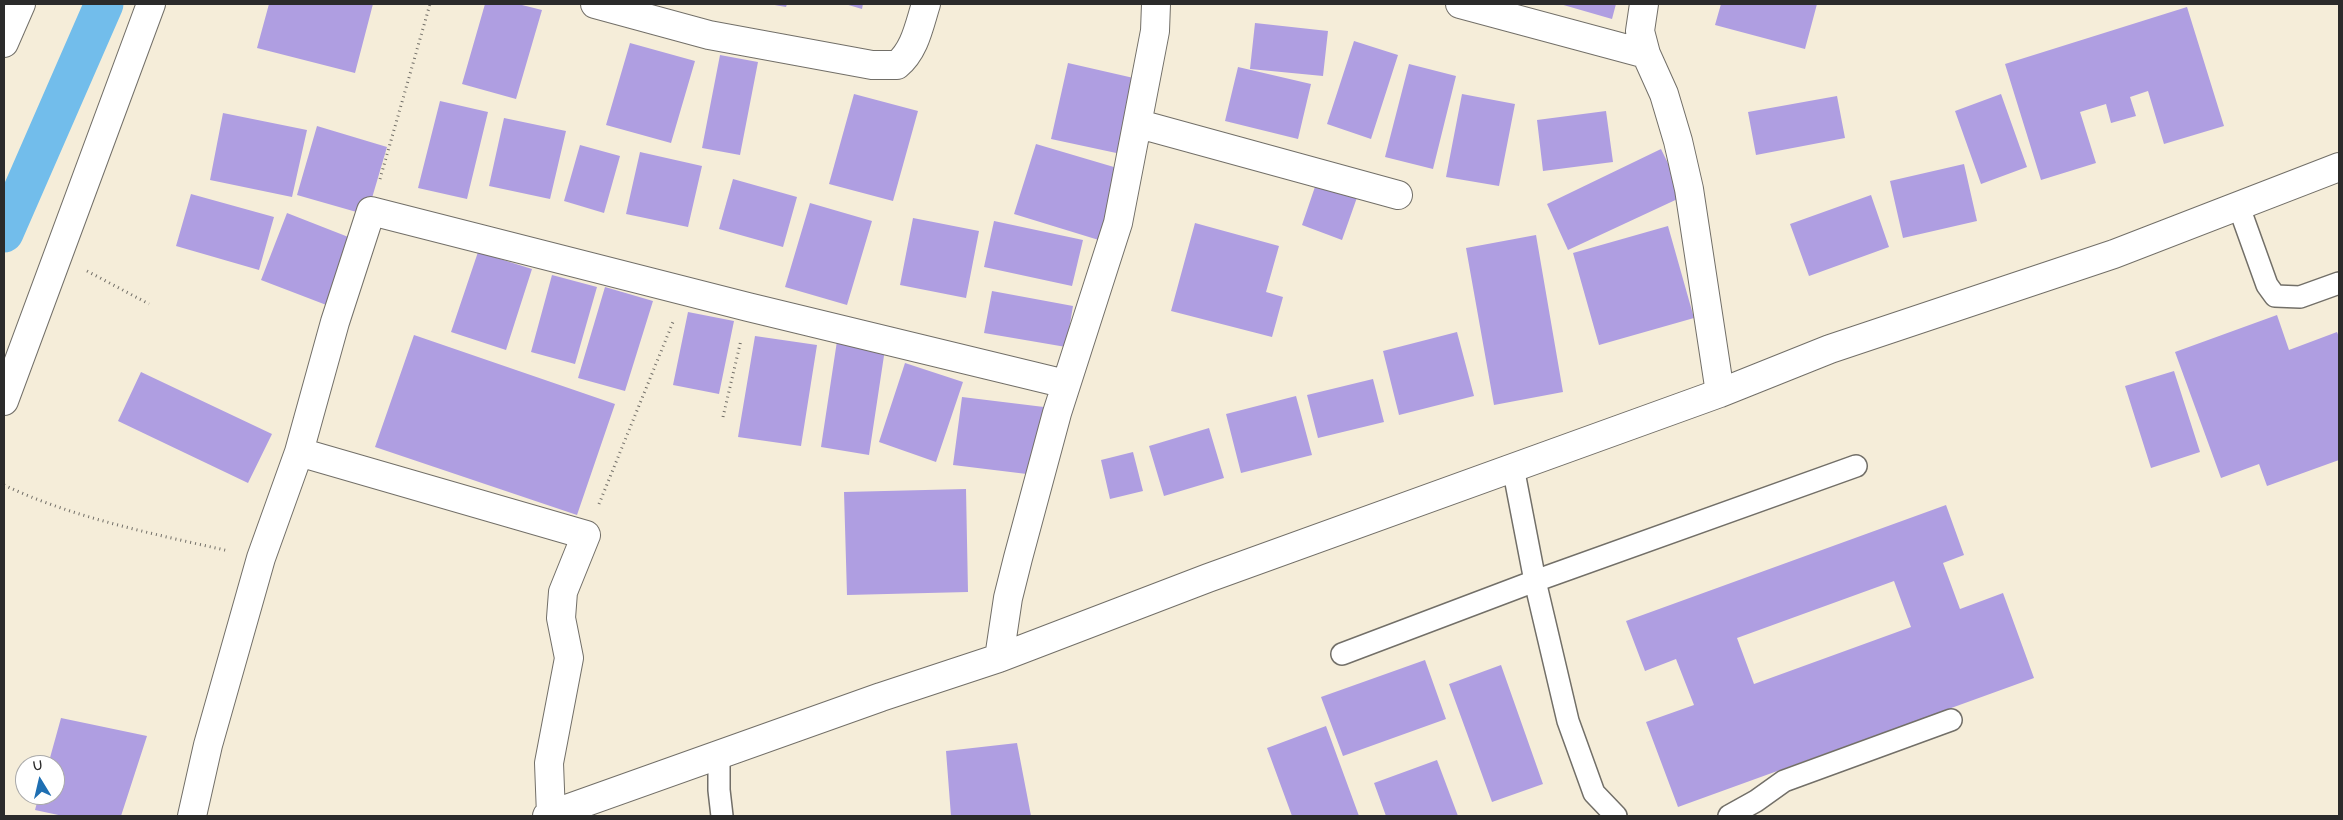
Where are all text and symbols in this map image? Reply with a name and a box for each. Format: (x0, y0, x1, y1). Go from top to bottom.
north arrow (15, 755, 65, 805)
text: U (32, 757, 44, 775)

